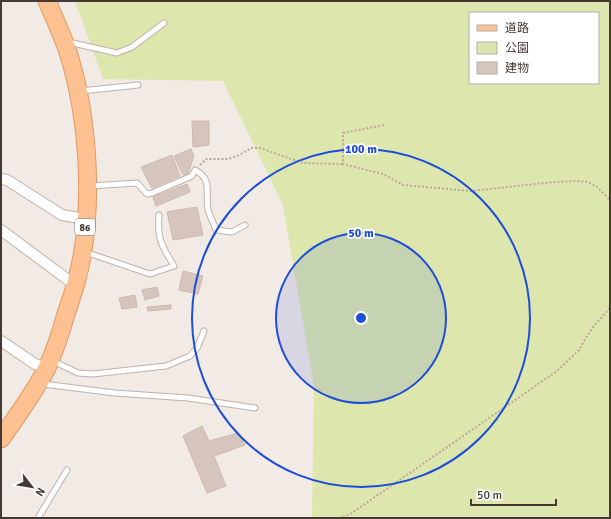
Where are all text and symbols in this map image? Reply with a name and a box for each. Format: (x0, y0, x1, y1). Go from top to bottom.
legend (469, 12, 599, 84)
text: 道路 (505, 21, 529, 36)
text: 公園 (505, 41, 529, 56)
text: 建物 (505, 61, 529, 76)
text: 100 m (345, 142, 377, 157)
road number: 86 (75, 219, 95, 235)
text: 50 m (348, 226, 374, 241)
centre of rings (354, 311, 368, 325)
north arrow (12, 467, 52, 507)
scale bar (471, 481, 556, 507)
text: N (33, 485, 48, 499)
text: 50 m (477, 488, 502, 503)

